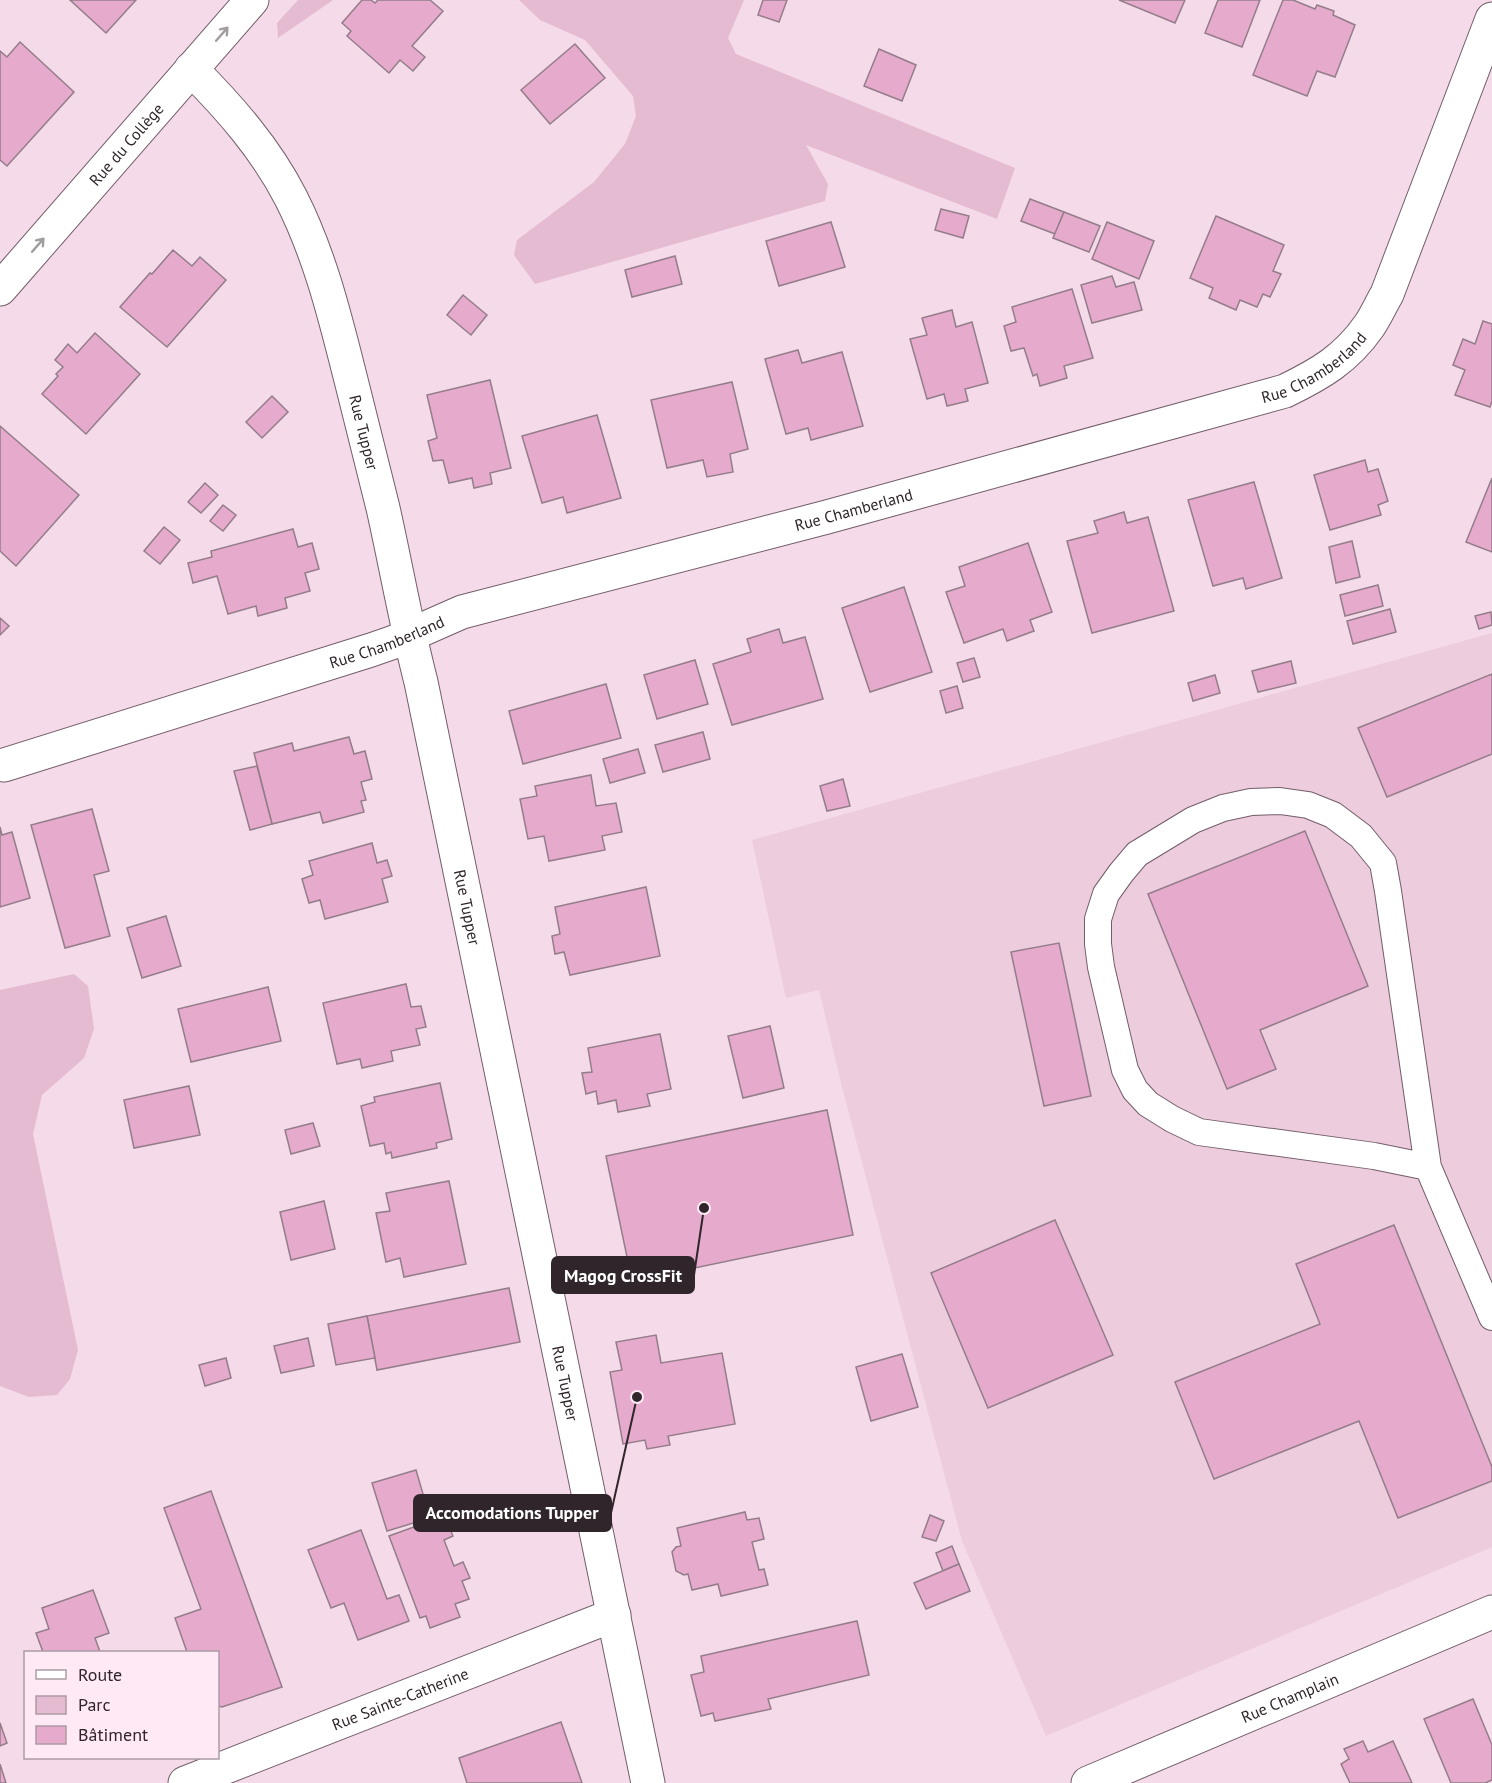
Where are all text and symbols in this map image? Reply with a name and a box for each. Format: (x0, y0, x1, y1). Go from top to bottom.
one-way arrow (215, 27, 229, 42)
street label: Rue du Collège (85, 99, 168, 190)
one-way arrow (32, 237, 45, 253)
street label: Rue Chamberland (1259, 328, 1371, 407)
street label: Rue Tupper (345, 393, 383, 473)
street label: Rue Chamberland (792, 484, 915, 535)
street label: Rue Chamberland (327, 611, 447, 673)
street label: Rue Tupper (450, 868, 485, 947)
callout: Magog CrossFit (552, 1257, 694, 1293)
text: Magog CrossFit (564, 1264, 683, 1287)
street label: Rue Tupper (548, 1344, 583, 1423)
callout: Accomodations Tupper (414, 1495, 611, 1531)
text: Accomodations Tupper (426, 1501, 599, 1524)
legend (24, 1651, 219, 1759)
text: Route (78, 1663, 122, 1686)
street label: Rue Sainte-Catherine (329, 1663, 471, 1734)
street label: Rue Champlain (1238, 1668, 1341, 1727)
text: Parc (78, 1693, 111, 1716)
text: Bâtiment (78, 1723, 148, 1746)

